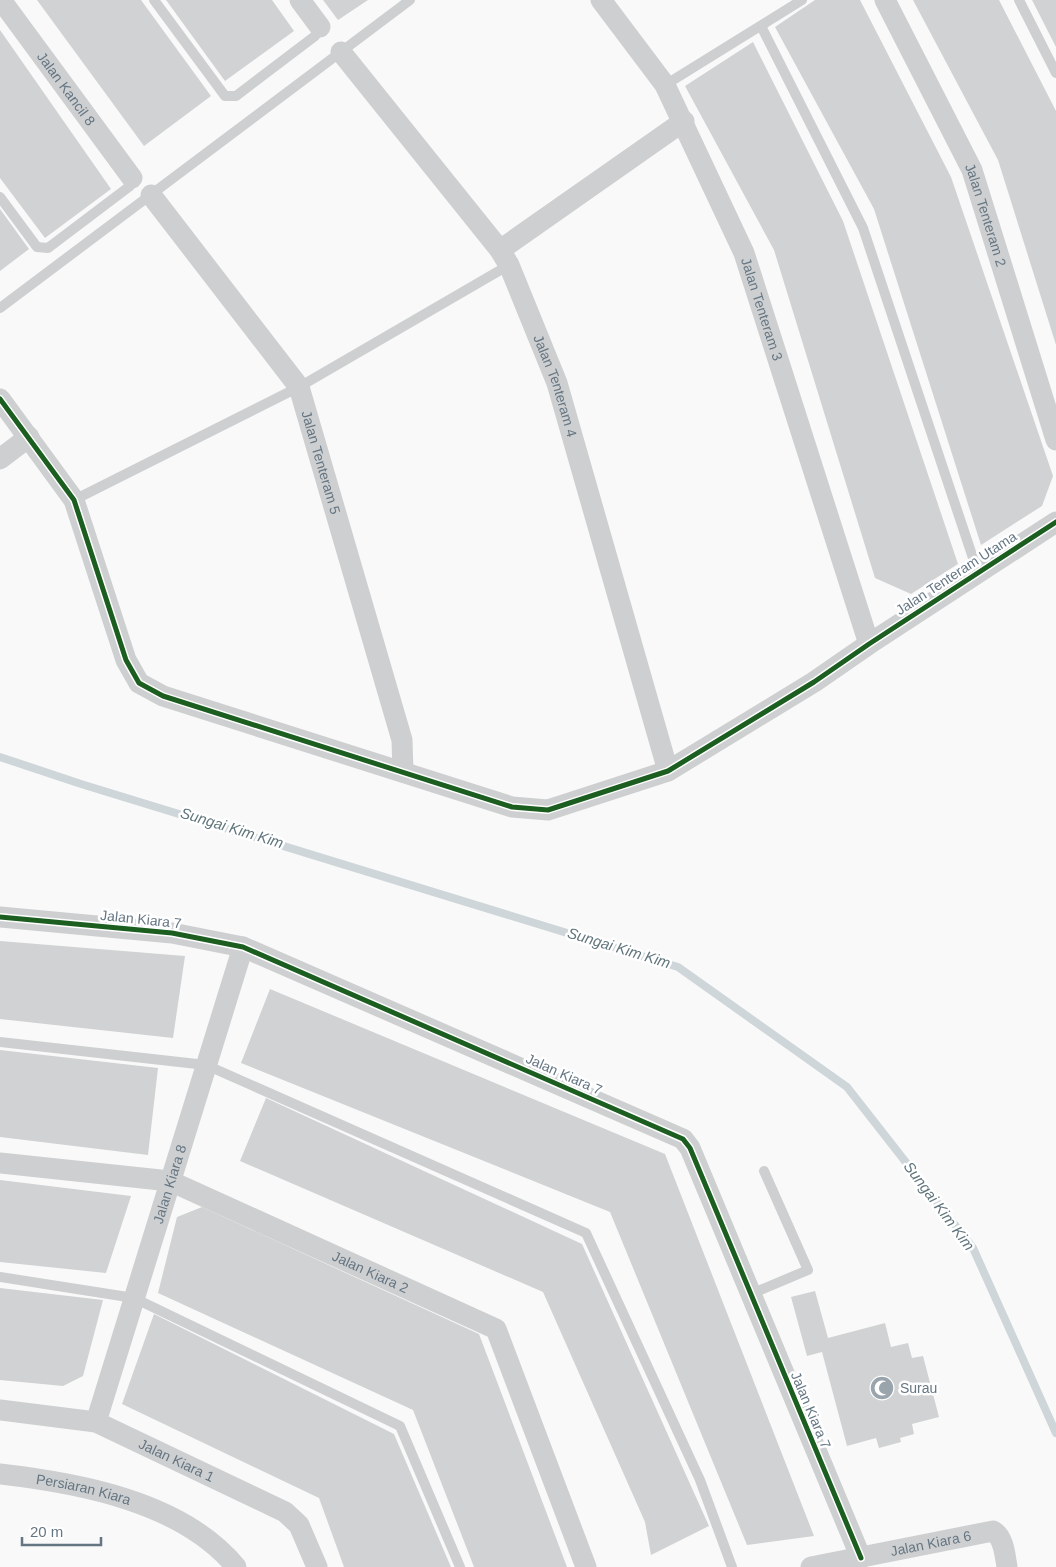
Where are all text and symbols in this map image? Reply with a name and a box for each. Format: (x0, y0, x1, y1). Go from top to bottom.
street label: Jalan Kancil 8 (34, 49, 99, 129)
street label: Jalan Tenteram 2 (962, 160, 1010, 269)
street label: Jalan Tenteram 3 (738, 256, 786, 363)
street label: Jalan Tenteram 4 (530, 332, 580, 439)
street label: Jalan Tenteram 5 (298, 409, 344, 516)
street label: Jalan Tenteram Utama (893, 528, 1019, 618)
water label: Sungai Kim Kim (179, 804, 286, 851)
street label: Jalan Kiara 7 (100, 907, 183, 931)
water label: Sungai Kim Kim (566, 924, 673, 971)
street label: Jalan Kiara 7 (523, 1050, 605, 1098)
street label: Jalan Kiara 8 (150, 1142, 189, 1226)
water label: Sungai Kim Kim (900, 1158, 978, 1253)
street label: Jalan Kiara 2 (330, 1248, 411, 1296)
street label: Jalan Kiara 7 (788, 1369, 834, 1451)
mosque icon: Surau (869, 1375, 895, 1401)
place label: Surau (900, 1380, 937, 1396)
street label: Jalan Kiara 1 (136, 1436, 217, 1485)
street label: Persiaran Kiara (35, 1471, 133, 1508)
scale bar (22, 1514, 101, 1546)
text: 20 m (30, 1523, 63, 1540)
street label: Jalan Kiara 6 (889, 1528, 973, 1559)

